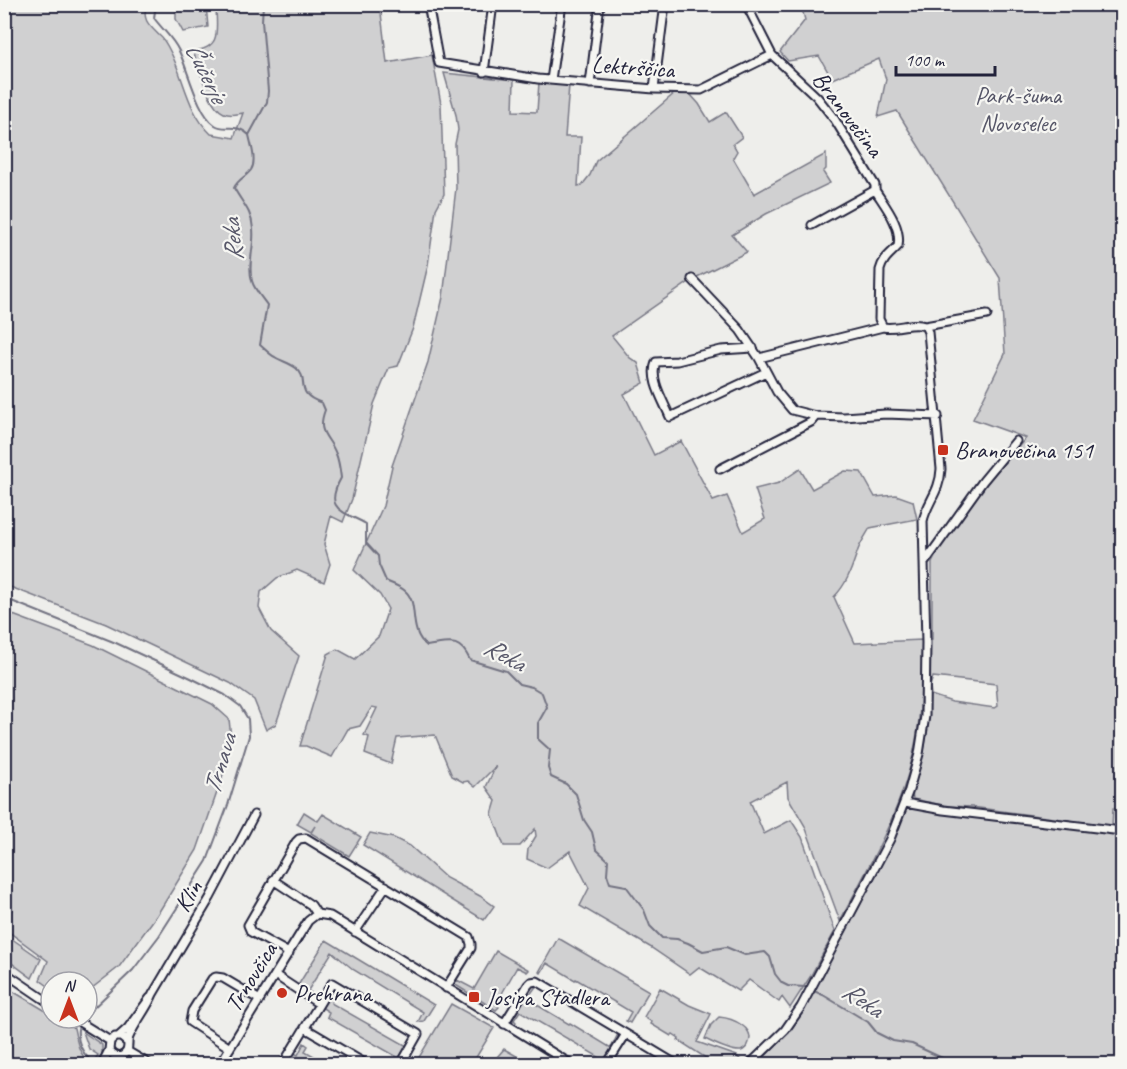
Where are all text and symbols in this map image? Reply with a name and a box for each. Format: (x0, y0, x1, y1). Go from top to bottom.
water label: Čučerje (178, 37, 237, 111)
scale bar (896, 39, 995, 77)
street label: Lektrščica (591, 49, 677, 85)
text: 100 m (905, 49, 946, 71)
street label: Branovečina (806, 65, 891, 164)
park label: Park-šuma Novoselec (975, 80, 1062, 138)
water label: Reka (214, 215, 251, 262)
place label: Branovečina 151 (955, 435, 1094, 465)
marker: Branovečina 151 (936, 443, 950, 457)
water label: Reka (478, 630, 533, 680)
water label: Trnava (195, 728, 245, 798)
street label: Klin (167, 875, 209, 917)
street label: Trnovčica (218, 936, 285, 1017)
north arrow (39, 970, 99, 1030)
water label: Reka (836, 974, 892, 1026)
text: N (64, 976, 77, 996)
place label: Prehrana (294, 978, 374, 1008)
place label: Josipa Stadlera (485, 982, 611, 1012)
marker: Prehrana (275, 986, 289, 1000)
marker: Josipa Stadlera (467, 990, 481, 1004)

